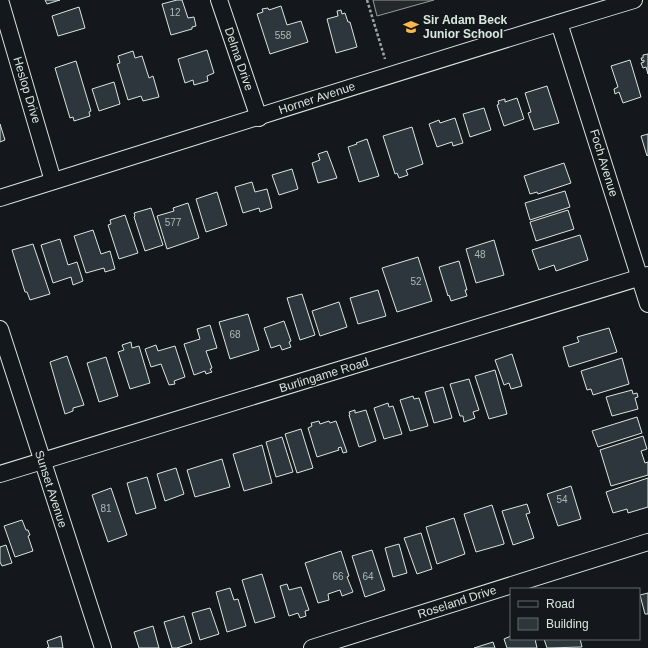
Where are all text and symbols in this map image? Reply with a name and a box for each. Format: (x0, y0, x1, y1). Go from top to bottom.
house number: 12 (169, 7, 181, 18)
place label: Sir Adam Beck Junior School (423, 13, 508, 41)
school or university icon: Sir Adam Beck Junior School (402, 18, 420, 36)
street label: Delma Drive (222, 26, 256, 93)
house number: 558 (275, 30, 292, 41)
street label: Heslop Drive (10, 55, 44, 125)
street label: Horner Avenue (277, 79, 357, 117)
street label: Foch Avenue (587, 128, 621, 199)
house number: 577 (165, 217, 182, 228)
house number: 48 (474, 249, 486, 260)
house number: 52 (410, 276, 422, 287)
house number: 68 (229, 329, 241, 340)
street label: Burlingame Road (278, 355, 370, 395)
street label: Sunset Avenue (32, 449, 70, 530)
house number: 54 (556, 494, 568, 505)
house number: 81 (100, 503, 112, 514)
house number: 66 (332, 571, 344, 582)
house number: 64 (362, 571, 374, 582)
street label: Roseland Drive (416, 583, 498, 621)
legend (510, 588, 640, 640)
text: Road (546, 597, 575, 611)
text: Building (546, 617, 589, 631)

